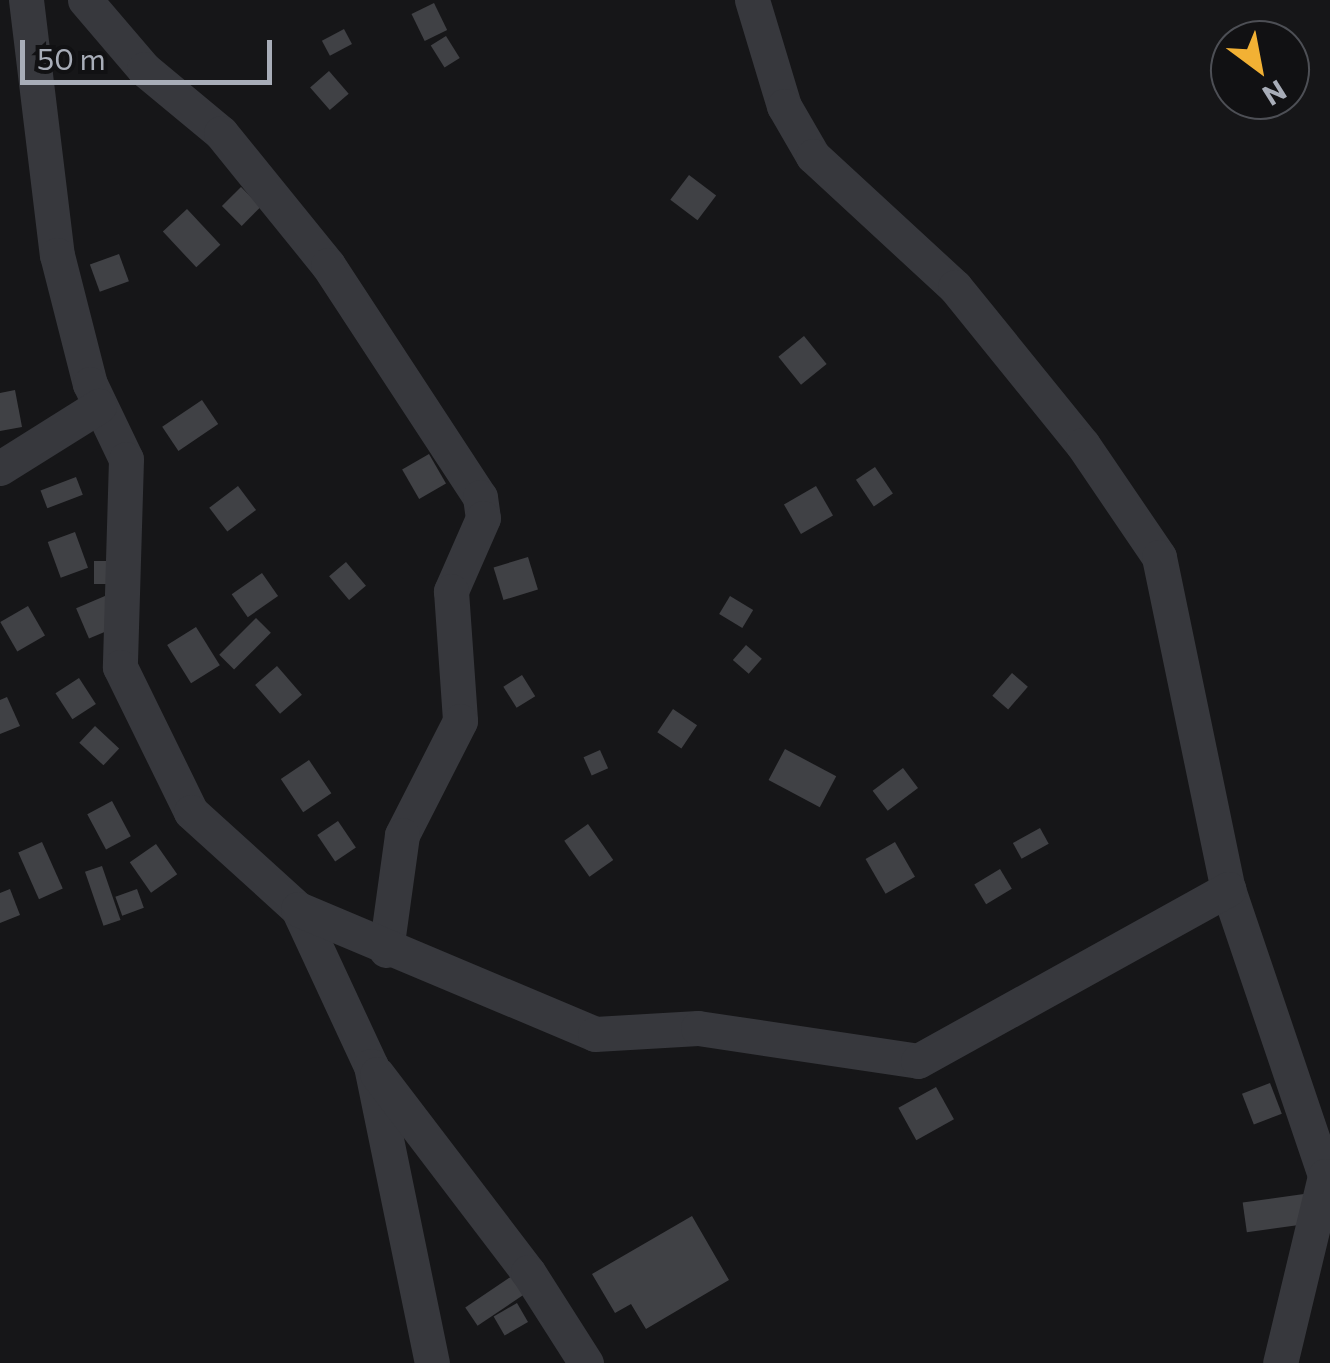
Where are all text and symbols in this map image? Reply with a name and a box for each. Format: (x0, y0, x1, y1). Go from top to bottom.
scale bar (25, 20, 278, 82)
north arrow (1210, 20, 1310, 120)
text: 50 m (37, 39, 106, 76)
text: N (1257, 74, 1293, 114)

